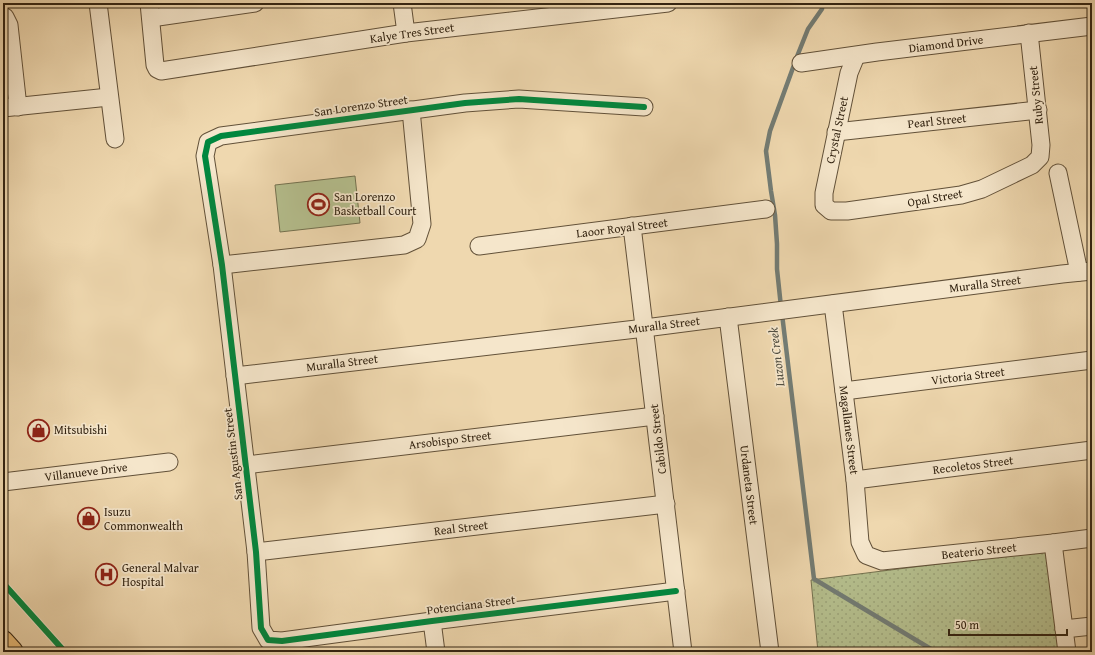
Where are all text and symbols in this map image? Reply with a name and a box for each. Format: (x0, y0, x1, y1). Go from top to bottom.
street label: Kalye Tres Street (369, 18, 456, 47)
street label: Diamond Drive (908, 30, 985, 57)
street label: Ruby Street (1024, 64, 1047, 125)
street label: San Lorenzo Street (313, 90, 410, 120)
street label: Crystal Street (821, 94, 852, 165)
street label: Pearl Street (907, 109, 968, 132)
street label: Opal Street (906, 184, 965, 211)
place label: San Lorenzo Basketball Court (334, 188, 417, 219)
sports icon: San Lorenzo Basketball Court (305, 191, 331, 217)
street label: Laoor Royal Street (575, 213, 669, 242)
street label: Muralla Street (948, 271, 1023, 296)
street label: Muralla Street (627, 312, 702, 337)
water label: Luzon Creek (763, 326, 790, 389)
street label: Muralla Street (305, 350, 380, 375)
street label: Victoria Street (930, 362, 1006, 388)
street label: Magallanes Street (836, 384, 863, 476)
street label: Cabildo Street (645, 402, 670, 475)
street label: San Agustin Street (218, 406, 247, 501)
shop icon: Mitsubishi (25, 417, 51, 443)
place label: Mitsubishi (54, 421, 108, 438)
street label: Arsobispo Street (408, 426, 493, 453)
street label: Urdaneta Street (736, 444, 763, 526)
street label: Recoletos Street (932, 451, 1015, 478)
street label: Villanueve Drive (44, 458, 129, 485)
place label: Isuzu Commonwealth (104, 503, 183, 534)
shop icon: Isuzu Commonwealth (76, 506, 102, 532)
street label: Real Street (433, 516, 490, 539)
street label: Beaterio Street (941, 538, 1018, 563)
place label: General Malvar Hospital (122, 559, 199, 590)
hospital icon: General Malvar Hospital (93, 562, 119, 588)
street label: Potenciana Street (426, 591, 517, 618)
scale bar (949, 611, 1067, 637)
text: 50 m (955, 616, 979, 633)

